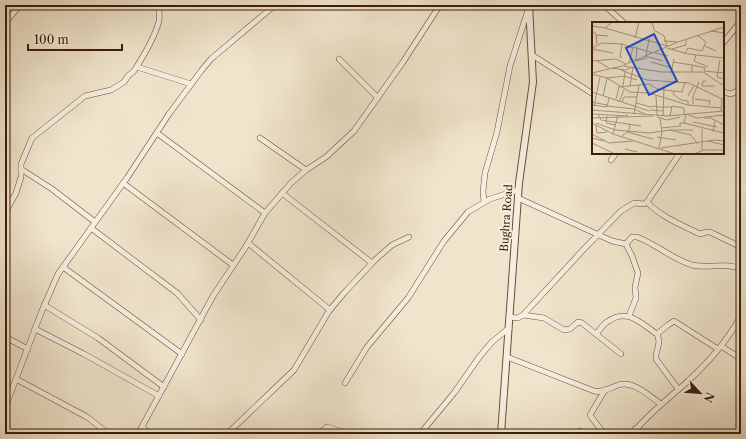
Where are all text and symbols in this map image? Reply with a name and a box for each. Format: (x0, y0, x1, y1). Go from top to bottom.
inset map (592, 22, 724, 154)
scale bar (28, 26, 122, 52)
text: 100 m (34, 32, 69, 47)
street label: Bughra Road (497, 184, 515, 252)
north arrow (680, 373, 720, 413)
text: N (700, 390, 717, 405)

